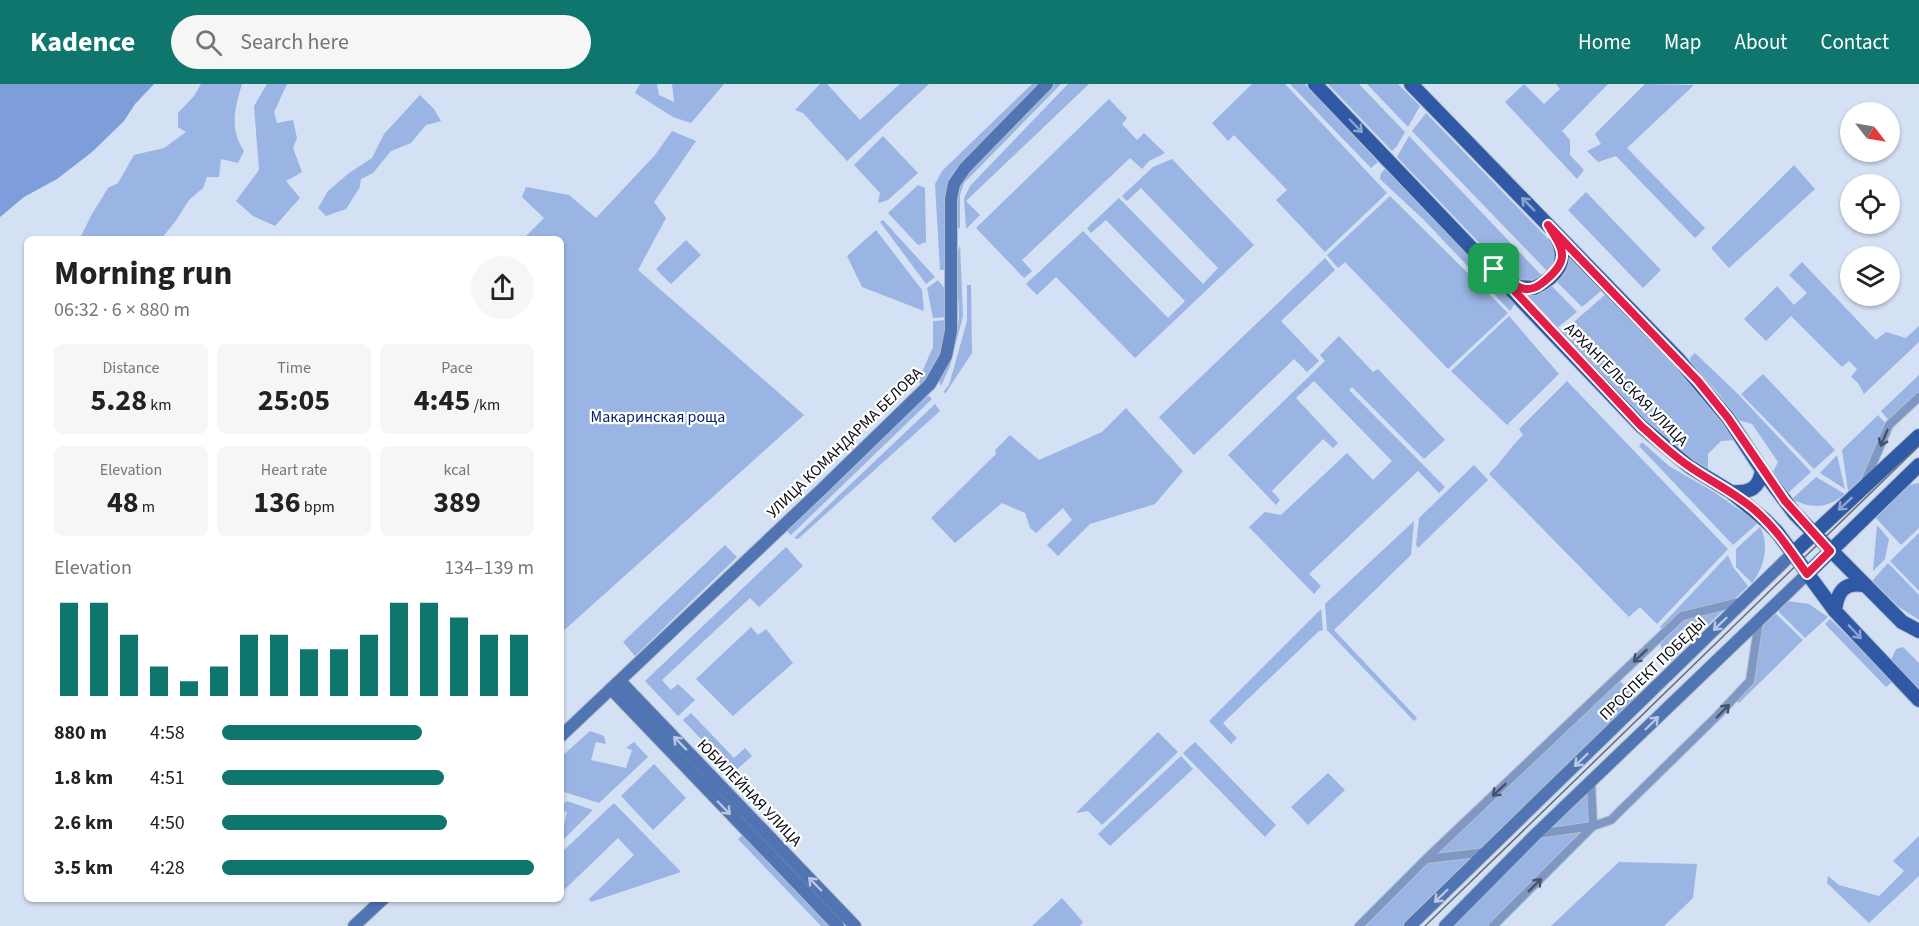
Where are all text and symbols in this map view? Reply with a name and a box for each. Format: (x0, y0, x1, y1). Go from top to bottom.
search box (171, 15, 591, 69)
text: Kadence (30, 22, 135, 62)
icon: search (192, 26, 225, 59)
text: Search here (240, 26, 349, 58)
text: Home (1578, 27, 1631, 57)
text: Map (1664, 27, 1702, 57)
text: About (1735, 27, 1787, 57)
text: Contact (1820, 27, 1889, 57)
north arrow (1840, 102, 1900, 162)
map controls (1840, 102, 1900, 306)
one-way arrow (1349, 119, 1363, 134)
button: locate (1840, 174, 1900, 234)
one-way arrow (1521, 197, 1536, 212)
pin (1468, 243, 1519, 294)
button: layers (1840, 246, 1900, 306)
text: Morning run (54, 250, 232, 297)
icon: arrive (1477, 252, 1510, 285)
button: share (471, 256, 534, 319)
text: 06:32 · 6 × 880 m (54, 296, 190, 324)
street label: АРХАНГЕЛЬСКАЯ УЛИЦА (1559, 318, 1693, 452)
text: Distance (103, 357, 159, 379)
text: Time (277, 357, 311, 379)
text: Pace (441, 357, 473, 379)
street label: УЛИЦА КОМАНДАРМА БЕЛОВА (762, 362, 928, 523)
text: 5.28 (91, 379, 147, 422)
text: 25:05 (258, 379, 330, 422)
text: 4:45 (414, 379, 470, 422)
text: km (147, 394, 171, 416)
text: /km (470, 394, 500, 416)
park label: Макаринская роща (591, 406, 725, 428)
one-way arrow (1878, 428, 1889, 446)
text: Elevation (100, 459, 162, 481)
text: Heart rate (261, 459, 327, 481)
text: kcal (444, 459, 470, 481)
text: 48 (107, 481, 139, 524)
text: 136 (253, 481, 301, 524)
text: 389 (433, 481, 481, 524)
text: m (139, 496, 155, 518)
text: bpm (301, 496, 335, 518)
one-way arrow (1838, 496, 1853, 510)
text: Elevation (54, 554, 132, 582)
text: 134–139 m (444, 554, 534, 582)
street label: ПРОСПЕКТ ПОБЕДЫ (1595, 612, 1711, 725)
one-way arrow (1713, 617, 1728, 631)
one-way arrow (1847, 624, 1861, 639)
one-way arrow (1633, 649, 1648, 663)
one-way arrow (1716, 703, 1730, 718)
one-way arrow (1644, 716, 1659, 730)
text: 880 m (54, 719, 107, 747)
text: 4:58 (150, 719, 185, 747)
street label: ЮБИЛЕЙНАЯ УЛИЦА (692, 734, 807, 852)
one-way arrow (672, 735, 687, 750)
one-way arrow (1573, 753, 1588, 767)
text: 1.8 km (54, 764, 113, 792)
text: 4:51 (150, 764, 185, 792)
one-way arrow (1492, 783, 1507, 797)
one-way arrow (716, 800, 731, 815)
text: 2.6 km (54, 809, 113, 837)
text: 4:50 (150, 809, 185, 837)
text: 3.5 km (54, 854, 113, 882)
text: 4:28 (150, 854, 185, 882)
one-way arrow (807, 876, 822, 891)
one-way arrow (1527, 877, 1542, 892)
one-way arrow (1433, 889, 1448, 903)

